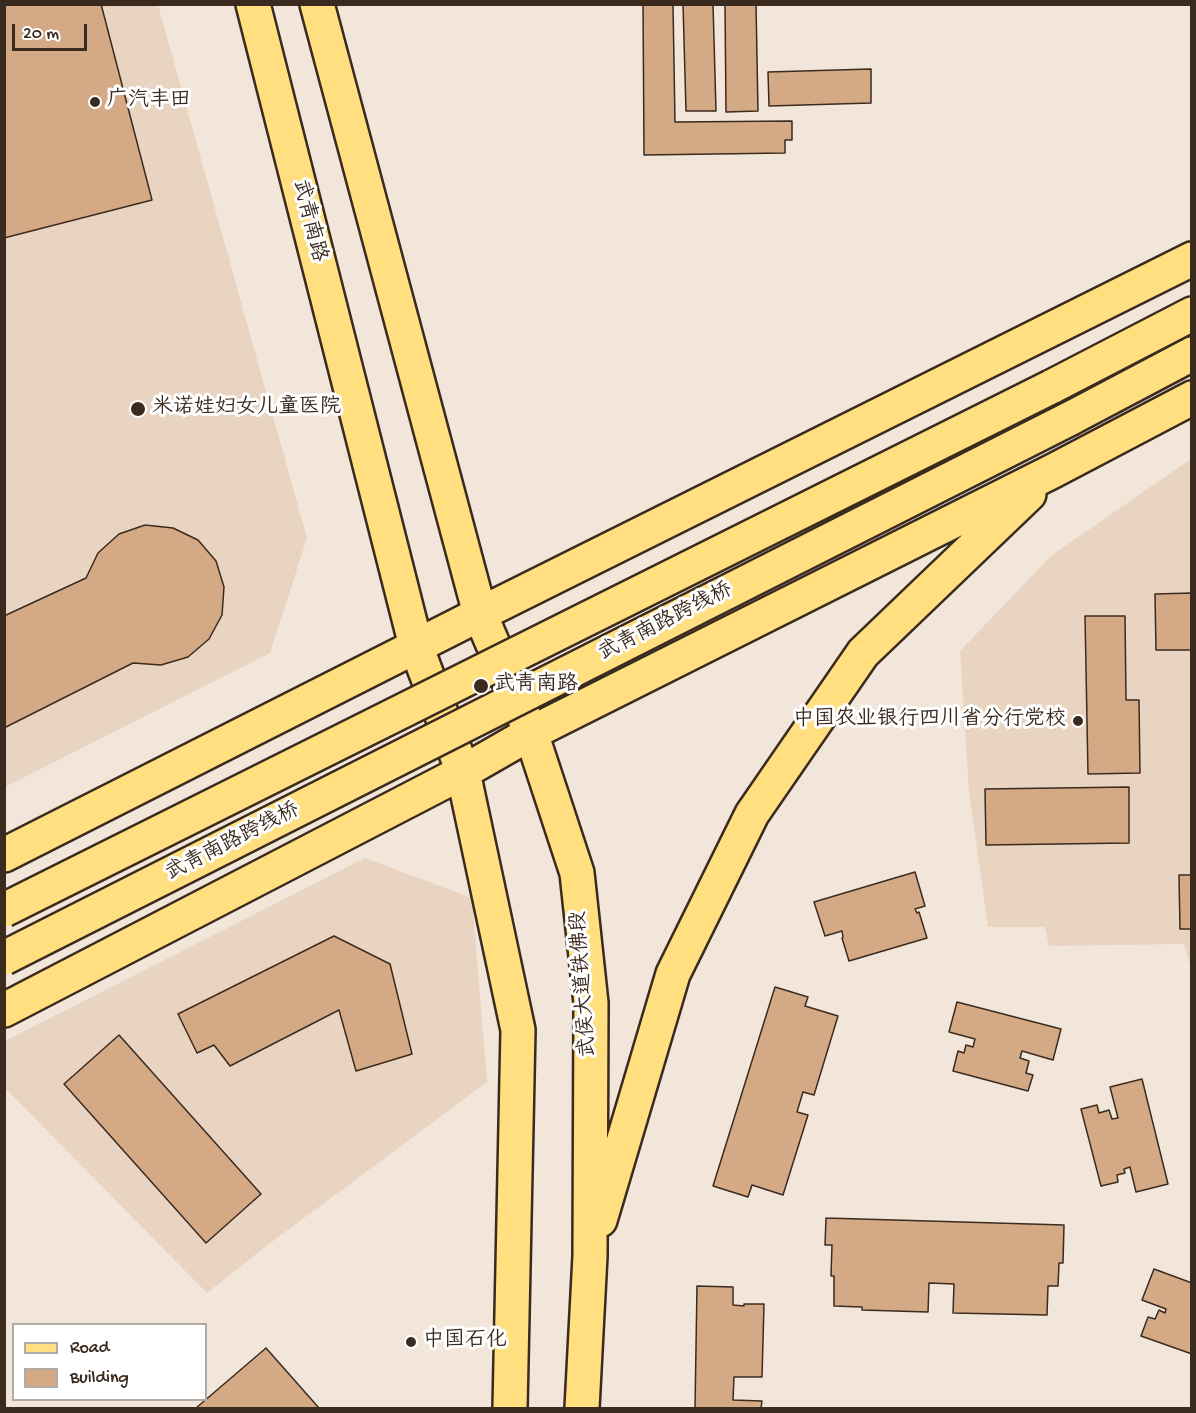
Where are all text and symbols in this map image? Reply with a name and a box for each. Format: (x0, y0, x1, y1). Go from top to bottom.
scale bar (15, 12, 90, 50)
text: 20 m (23, 24, 59, 45)
place label: 广汽丰田 (107, 89, 191, 115)
marker: 广汽丰田 (88, 95, 102, 109)
street label: 武青南路 (286, 177, 330, 265)
place label: 米诺娃妇女儿童医院 (152, 396, 341, 422)
marker: 米诺娃妇女儿童医院 (129, 400, 147, 418)
street label: 武青南路跨线桥 (595, 578, 737, 668)
place label: 武青南路 (494, 673, 578, 699)
marker: 武青南路 (472, 677, 490, 695)
place label: 中国农业银行四川省分行党校 (793, 708, 1066, 734)
marker: 中国农业银行四川省分行党校 (1071, 714, 1085, 728)
street label: 武青南路跨线桥 (162, 798, 304, 888)
street label: 武侯大道铁佛段 (567, 910, 603, 1058)
legend (12, 1323, 207, 1401)
place label: 中国石化 (423, 1329, 507, 1355)
marker: 中国石化 (404, 1335, 418, 1349)
text: Road (70, 1338, 109, 1359)
text: Building (70, 1368, 129, 1389)

